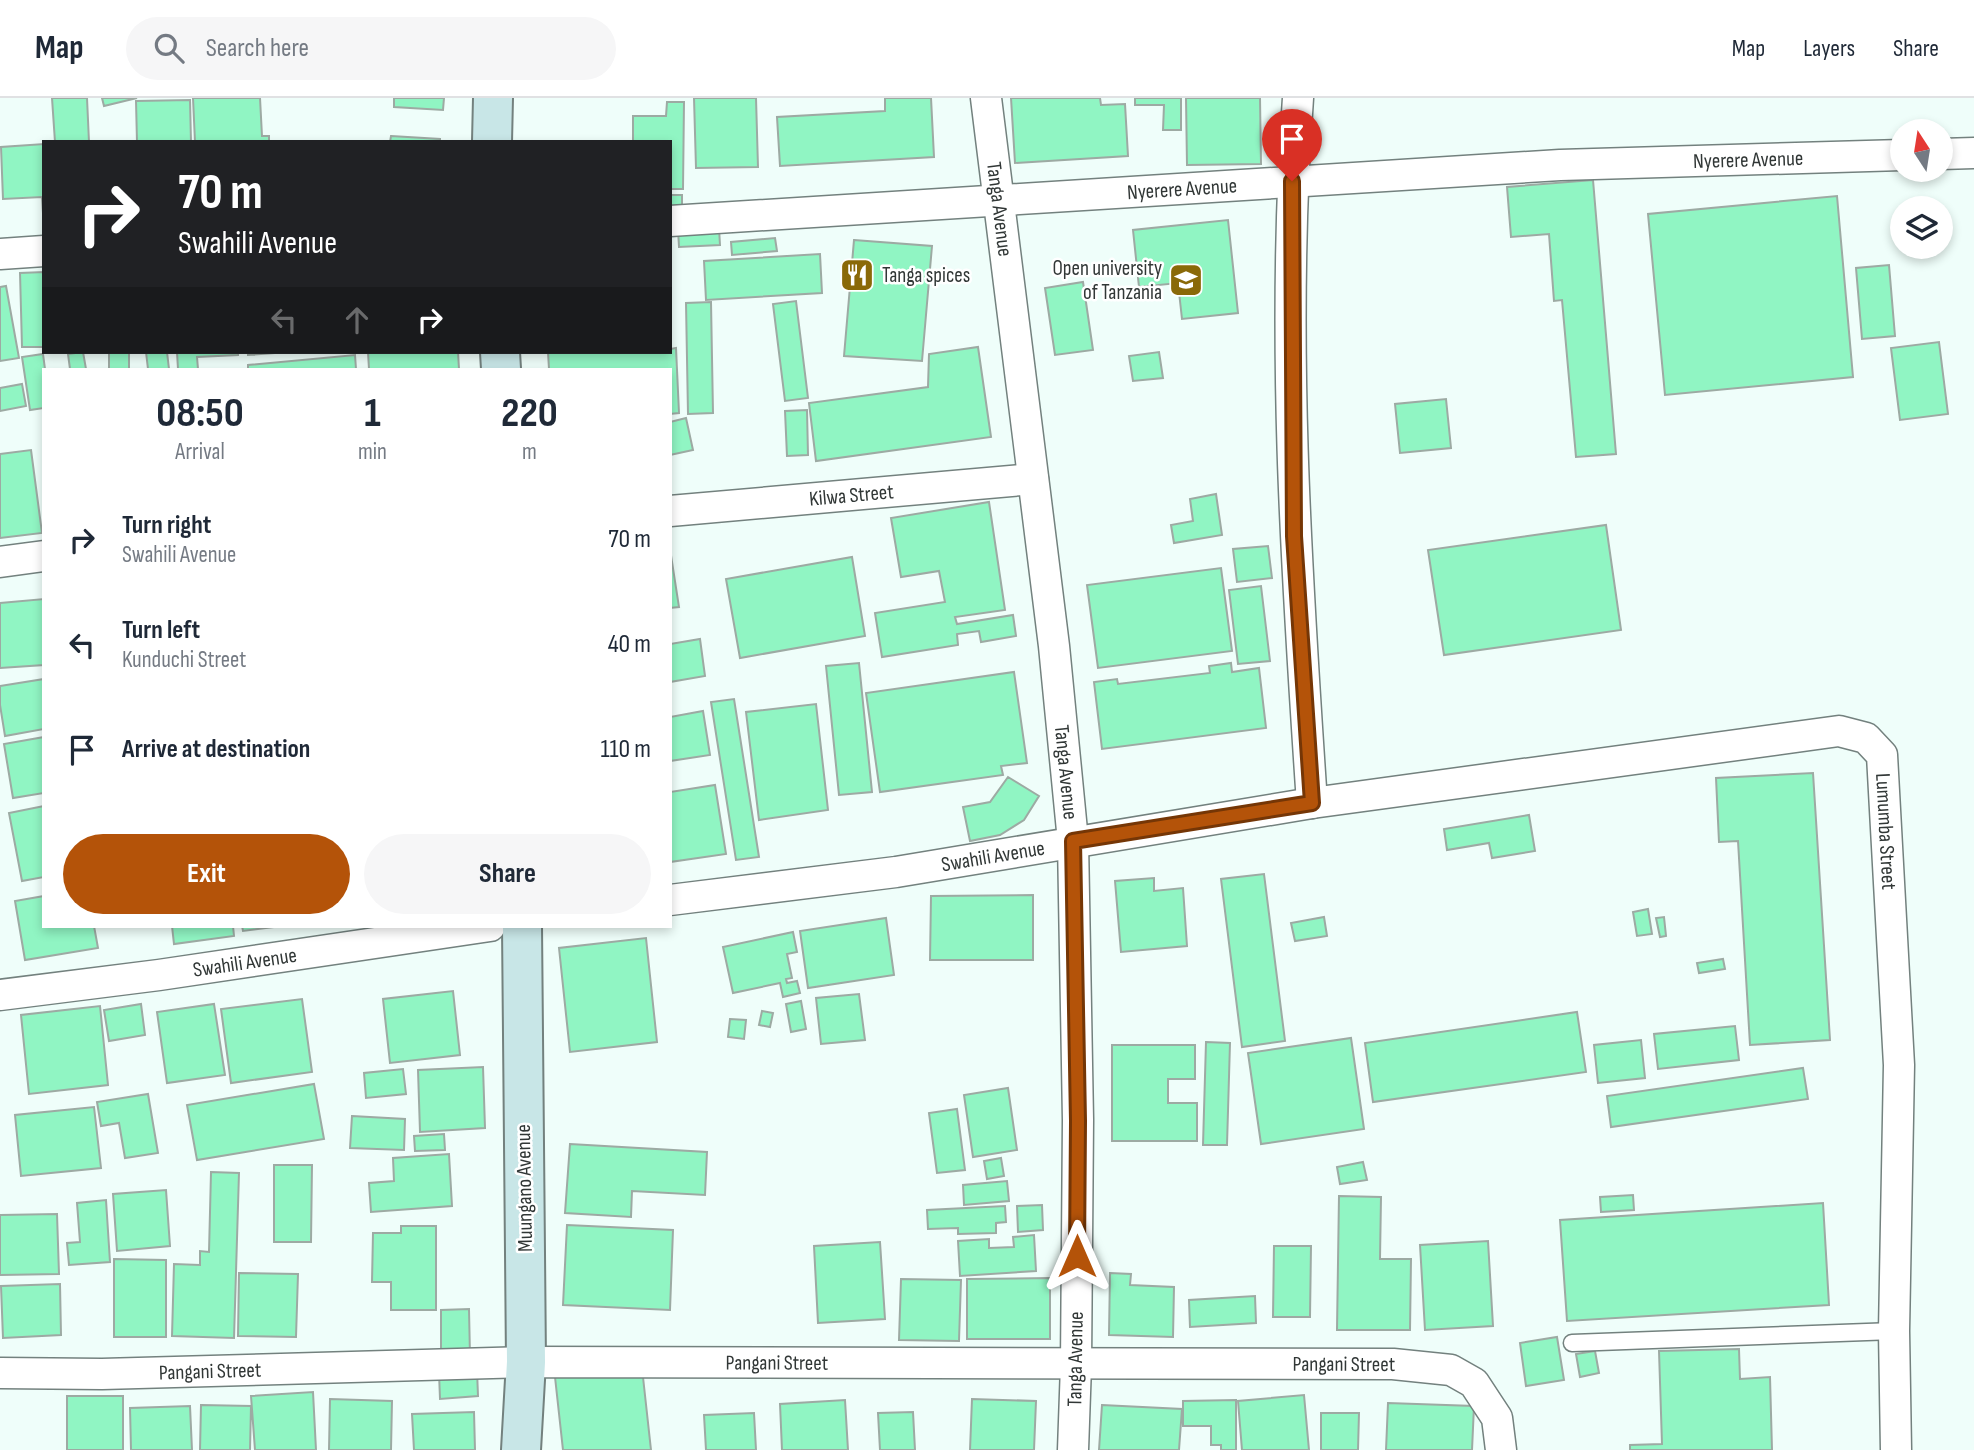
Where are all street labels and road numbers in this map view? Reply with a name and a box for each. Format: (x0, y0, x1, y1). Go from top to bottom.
street label: Nyerere Avenue (1693, 146, 1804, 174)
street label: Tanga Avenue (981, 160, 1018, 258)
street label: Nyerere Avenue (1126, 173, 1238, 205)
street label: Kilwa Street (808, 479, 895, 512)
street label: Tanga Avenue (1049, 724, 1083, 821)
street label: Lumumba Street (1870, 772, 1901, 890)
street label: Swahili Avenue (939, 836, 1047, 877)
street label: Swahili Avenue (191, 943, 298, 983)
street label: Muungano Avenue (511, 1124, 538, 1252)
street label: Tanga Avenue (1062, 1311, 1089, 1407)
street label: Pangani Street (726, 1350, 828, 1376)
street label: Pangani Street (1293, 1352, 1395, 1377)
street label: Pangani Street (158, 1357, 262, 1385)

